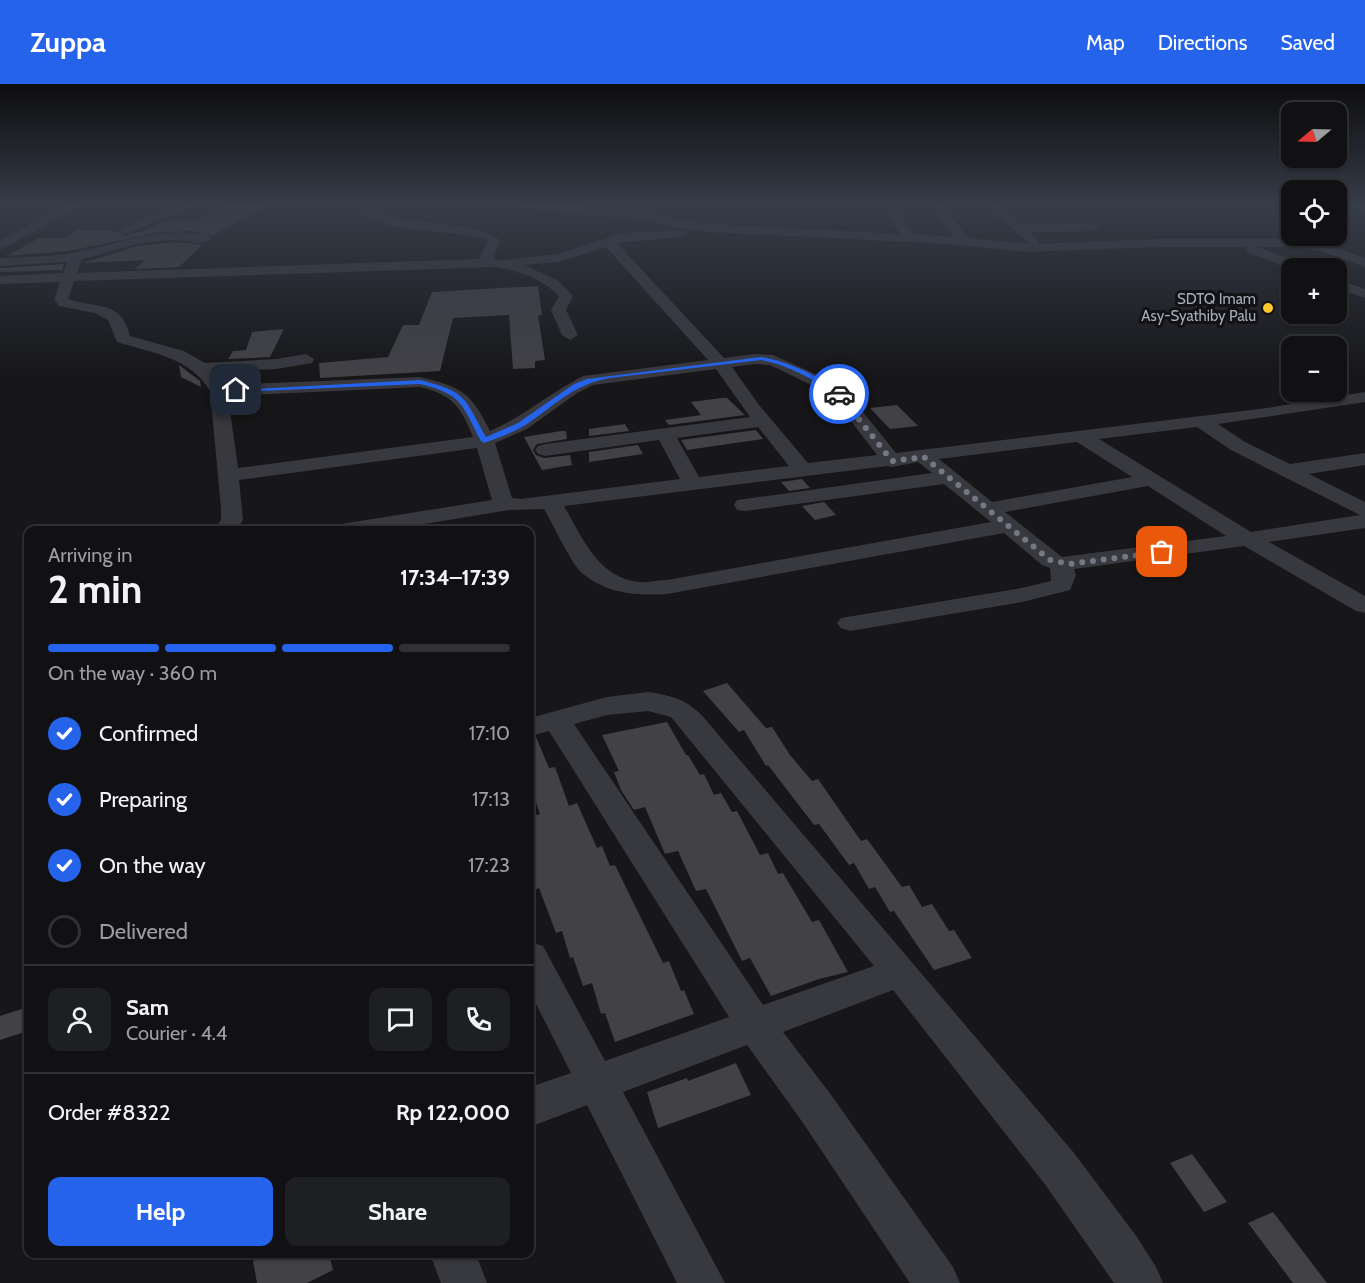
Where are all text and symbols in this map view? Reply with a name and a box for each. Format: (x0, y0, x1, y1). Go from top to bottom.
text: Zuppa (30, 25, 106, 59)
text: Map (1086, 30, 1125, 55)
text: Directions (1158, 30, 1247, 55)
text: Saved (1280, 30, 1335, 55)
north arrow (1281, 102, 1347, 168)
map controls (1281, 102, 1347, 402)
button: locate (1281, 180, 1347, 246)
button: + (1281, 258, 1347, 324)
place label: SDTQ Imam Asy-Syathiby Palu (1141, 290, 1256, 325)
marker: SDTQ Imam Asy-Syathiby Palu (1261, 301, 1275, 315)
button: − (1281, 336, 1347, 402)
pin (210, 364, 261, 415)
courier (809, 364, 869, 424)
icon: home (219, 373, 252, 406)
icon: car (823, 378, 856, 411)
pin (1136, 526, 1187, 577)
icon: bag (1145, 535, 1178, 568)
text: Arriving in (48, 543, 132, 567)
text: 17:34–17:39 (400, 564, 510, 591)
text: 2 min (48, 565, 142, 613)
text: On the way · 360 m (48, 661, 217, 685)
icon: check (48, 717, 81, 750)
text: Confirmed (99, 720, 198, 747)
text: 17:10 (469, 721, 510, 745)
icon: check (48, 783, 81, 816)
text: Preparing (99, 786, 187, 813)
text: 17:13 (472, 787, 510, 811)
icon: check (48, 849, 81, 882)
text: On the way (99, 852, 206, 879)
text: 17:23 (468, 853, 510, 877)
text: Delivered (99, 918, 188, 945)
button: person (48, 988, 111, 1051)
button: chat (369, 988, 432, 1051)
button: phone (447, 988, 510, 1051)
text: Sam (126, 994, 169, 1021)
text: Courier · 4.4 (126, 1021, 227, 1045)
text: Order #8322 (48, 1099, 171, 1126)
text: Rp 122,000 (396, 1099, 510, 1126)
button: Help (48, 1177, 273, 1246)
button: Share (285, 1177, 510, 1246)

